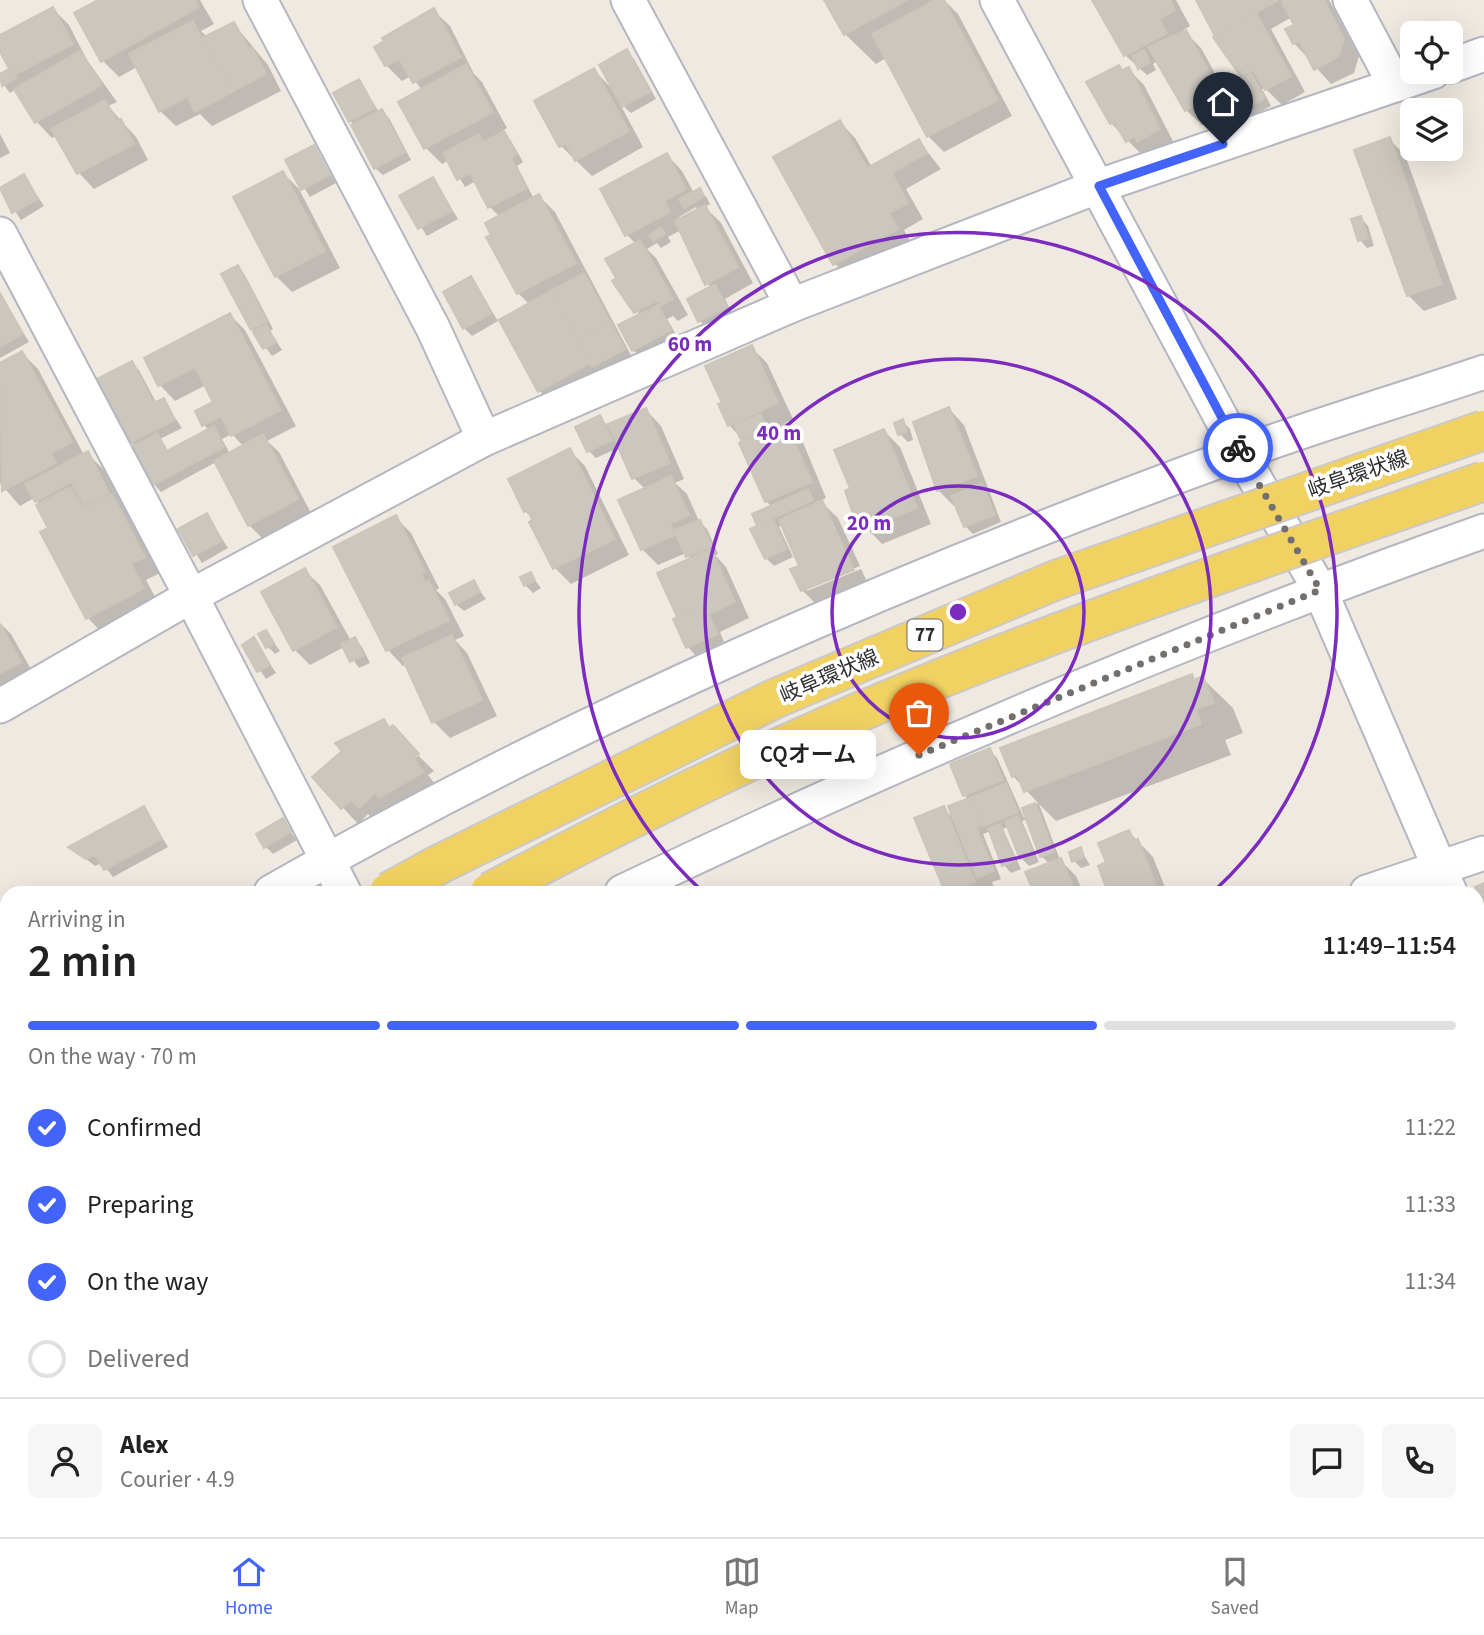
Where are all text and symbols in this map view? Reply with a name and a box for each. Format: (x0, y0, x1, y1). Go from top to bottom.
map controls (1400, 21, 1463, 161)
button: locate (1400, 21, 1463, 84)
pin (1193, 72, 1253, 144)
icon: home (1204, 83, 1242, 121)
button: layers (1400, 98, 1463, 161)
text: 60 m (668, 329, 712, 359)
courier (1203, 413, 1273, 483)
text: 40 m (757, 418, 801, 448)
icon: bike (1219, 429, 1257, 467)
street label: 岐阜環状線 (1303, 443, 1413, 505)
text: 20 m (847, 508, 891, 538)
centre of rings (946, 600, 970, 624)
road number: 77 (908, 620, 942, 650)
street label: 岐阜環状線 (775, 642, 883, 710)
pin (889, 683, 949, 755)
icon: bag (900, 694, 938, 732)
callout: CQオーム (740, 730, 877, 780)
text: CQオーム (760, 738, 856, 771)
text: Arriving in (28, 903, 126, 936)
text: 11:49–11:54 (1323, 927, 1456, 964)
text: 2 min (28, 929, 137, 994)
text: On the way · 70 m (28, 1040, 197, 1073)
icon: check (28, 1109, 66, 1147)
text: Confirmed (87, 1109, 202, 1146)
text: 11:22 (1405, 1111, 1456, 1144)
icon: check (28, 1186, 66, 1224)
text: Preparing (87, 1186, 193, 1223)
text: 11:33 (1405, 1188, 1456, 1221)
icon: check (28, 1263, 66, 1301)
text: On the way (87, 1263, 208, 1300)
text: 11:34 (1405, 1265, 1456, 1298)
text: Delivered (87, 1340, 190, 1377)
button: person (28, 1424, 102, 1498)
button: chat (1290, 1424, 1364, 1498)
button: phone (1382, 1424, 1456, 1498)
text: Alex (120, 1426, 169, 1463)
text: Courier · 4.9 (120, 1463, 235, 1496)
tab: Home (225, 1553, 273, 1622)
tab: Map (723, 1553, 761, 1622)
tab: Saved (1211, 1553, 1259, 1622)

